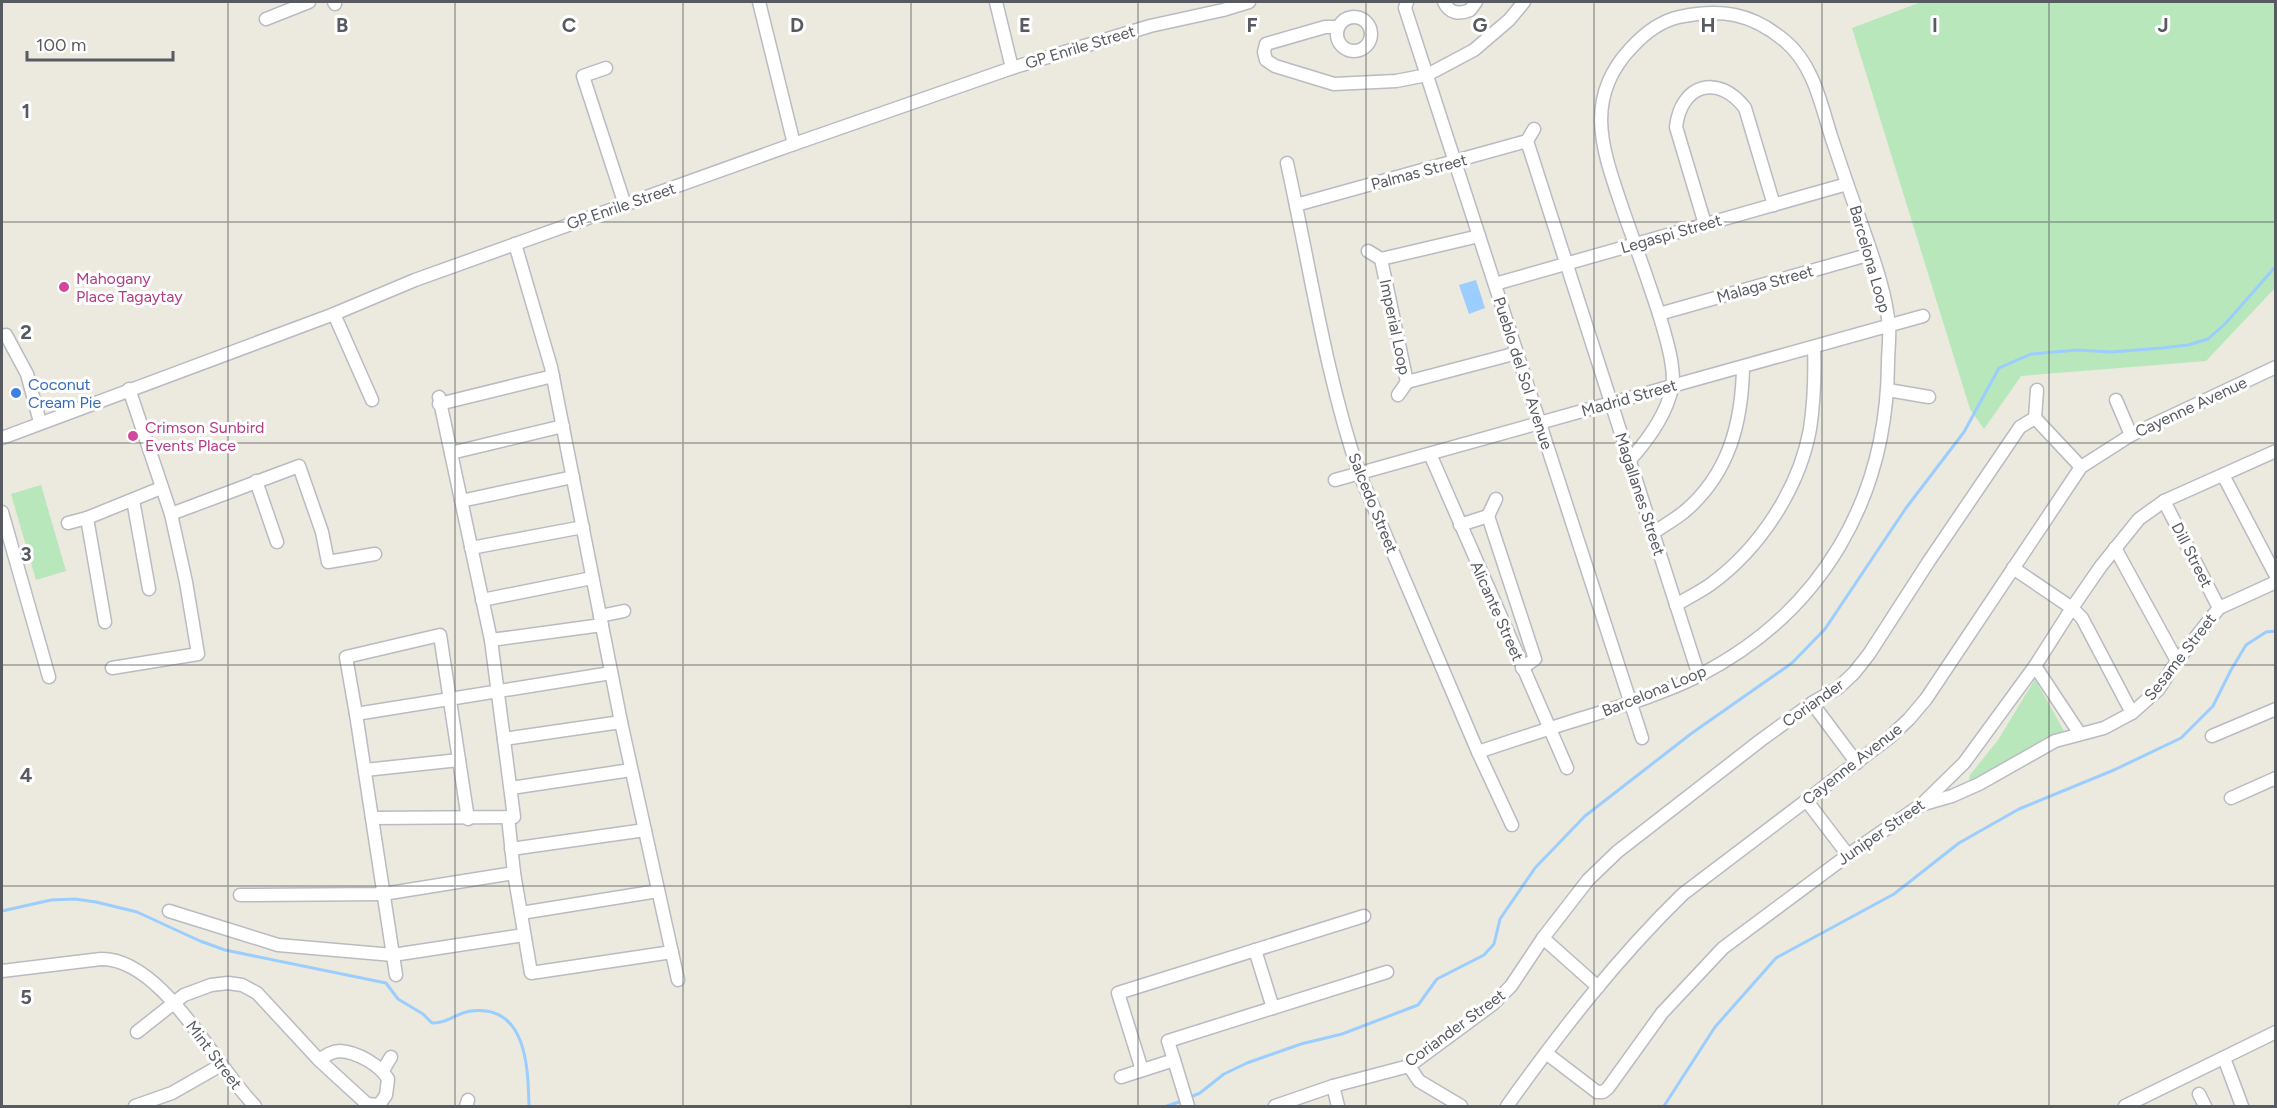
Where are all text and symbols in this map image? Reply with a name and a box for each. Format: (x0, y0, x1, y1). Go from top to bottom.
text: B (336, 13, 348, 37)
text: C (562, 13, 576, 37)
text: D (790, 13, 804, 37)
text: F (1246, 13, 1258, 37)
text: G (1473, 13, 1488, 37)
text: H (1701, 13, 1716, 37)
text: I (1932, 13, 1938, 37)
text: J (2157, 13, 2169, 37)
street label: GP Enrile Street (1023, 21, 1137, 73)
scale bar (27, 24, 172, 62)
text: 100 m (36, 34, 86, 56)
text: 1 (22, 99, 30, 123)
street label: Palmas Street (1369, 150, 1469, 194)
street label: GP Enrile Street (564, 178, 678, 234)
street label: Barcelona Loop (1846, 203, 1894, 315)
street label: Legaspi Street (1618, 211, 1724, 257)
street label: Malaga Street (1714, 261, 1816, 307)
place label: Mahogany Place Tagaytay (76, 269, 183, 306)
street label: Imperial Loop (1376, 277, 1414, 377)
marker: Mahogany Place Tagaytay (57, 280, 71, 294)
street label: Pueblo del Sol Avenue (1489, 294, 1557, 452)
text: 2 (20, 320, 32, 344)
street label: Cayenne Avenue (2132, 373, 2250, 441)
place label: Coconut Cream Pie (28, 375, 101, 412)
street label: Madrid Street (1579, 375, 1679, 421)
marker: Coconut Cream Pie (9, 386, 23, 400)
place label: Crimson Sunbird Events Place (145, 418, 264, 455)
marker: Crimson Sunbird Events Place (126, 429, 140, 443)
street label: Magallanes Street (1611, 430, 1669, 558)
street label: Salcedo Street (1344, 450, 1402, 556)
street label: Dill Street (2168, 519, 2216, 591)
text: 3 (20, 542, 32, 566)
street label: Alicante Street (1466, 558, 1528, 664)
street label: Sesame Street (2140, 610, 2220, 704)
street label: Barcelona Loop (1599, 661, 1709, 721)
street label: Coriander (1779, 675, 1848, 731)
street label: Cayenne Avenue (1798, 719, 1906, 809)
text: 4 (20, 763, 33, 787)
street label: Juniper Street (1834, 795, 1928, 869)
text: 5 (20, 985, 32, 1009)
street label: Coriander Street (1401, 985, 1509, 1071)
street label: Mint Street (182, 1017, 246, 1093)

